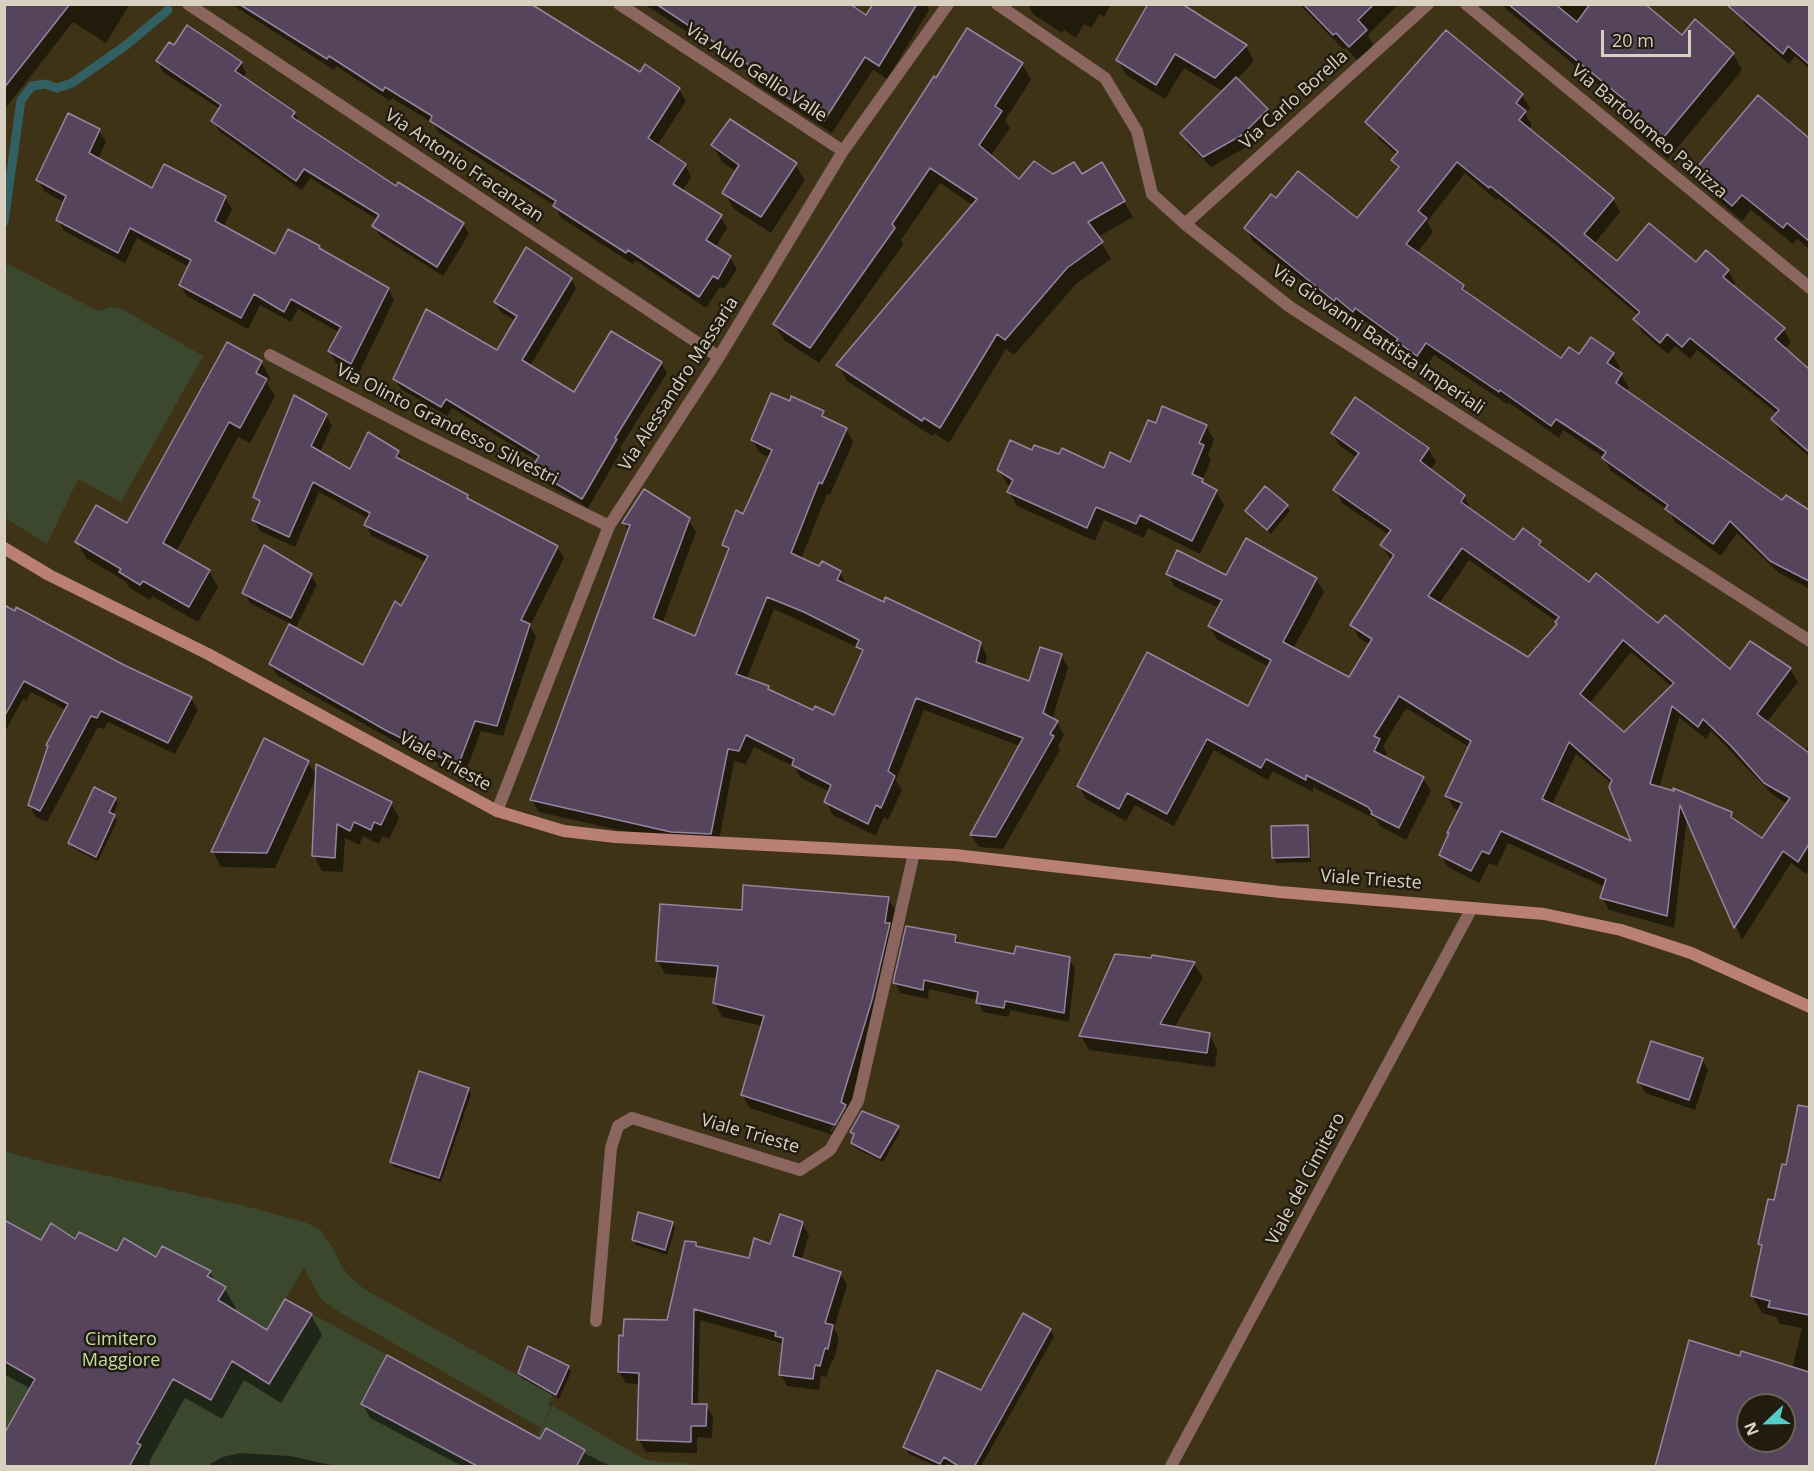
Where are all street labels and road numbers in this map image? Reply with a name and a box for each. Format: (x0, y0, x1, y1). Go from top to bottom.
street label: Via Aulo Gellio Valle (681, 19, 831, 127)
street label: Via Carlo Borella (1236, 46, 1352, 154)
street label: Via Bartolomeo Panizza (1567, 60, 1731, 204)
street label: Via Antonio Fracanzan (381, 105, 547, 227)
street label: Via Giovanni Battista Imperiali (1268, 261, 1488, 419)
street label: Via Alessandro Massaria (615, 293, 743, 475)
street label: Via Olinto Grandesso Silvestri (332, 359, 562, 491)
street label: Viale Trieste (395, 728, 495, 796)
street label: Viale Trieste (1320, 866, 1422, 894)
street label: Viale del Cimitero (1262, 1109, 1350, 1249)
street label: Viale Trieste (698, 1110, 802, 1158)

